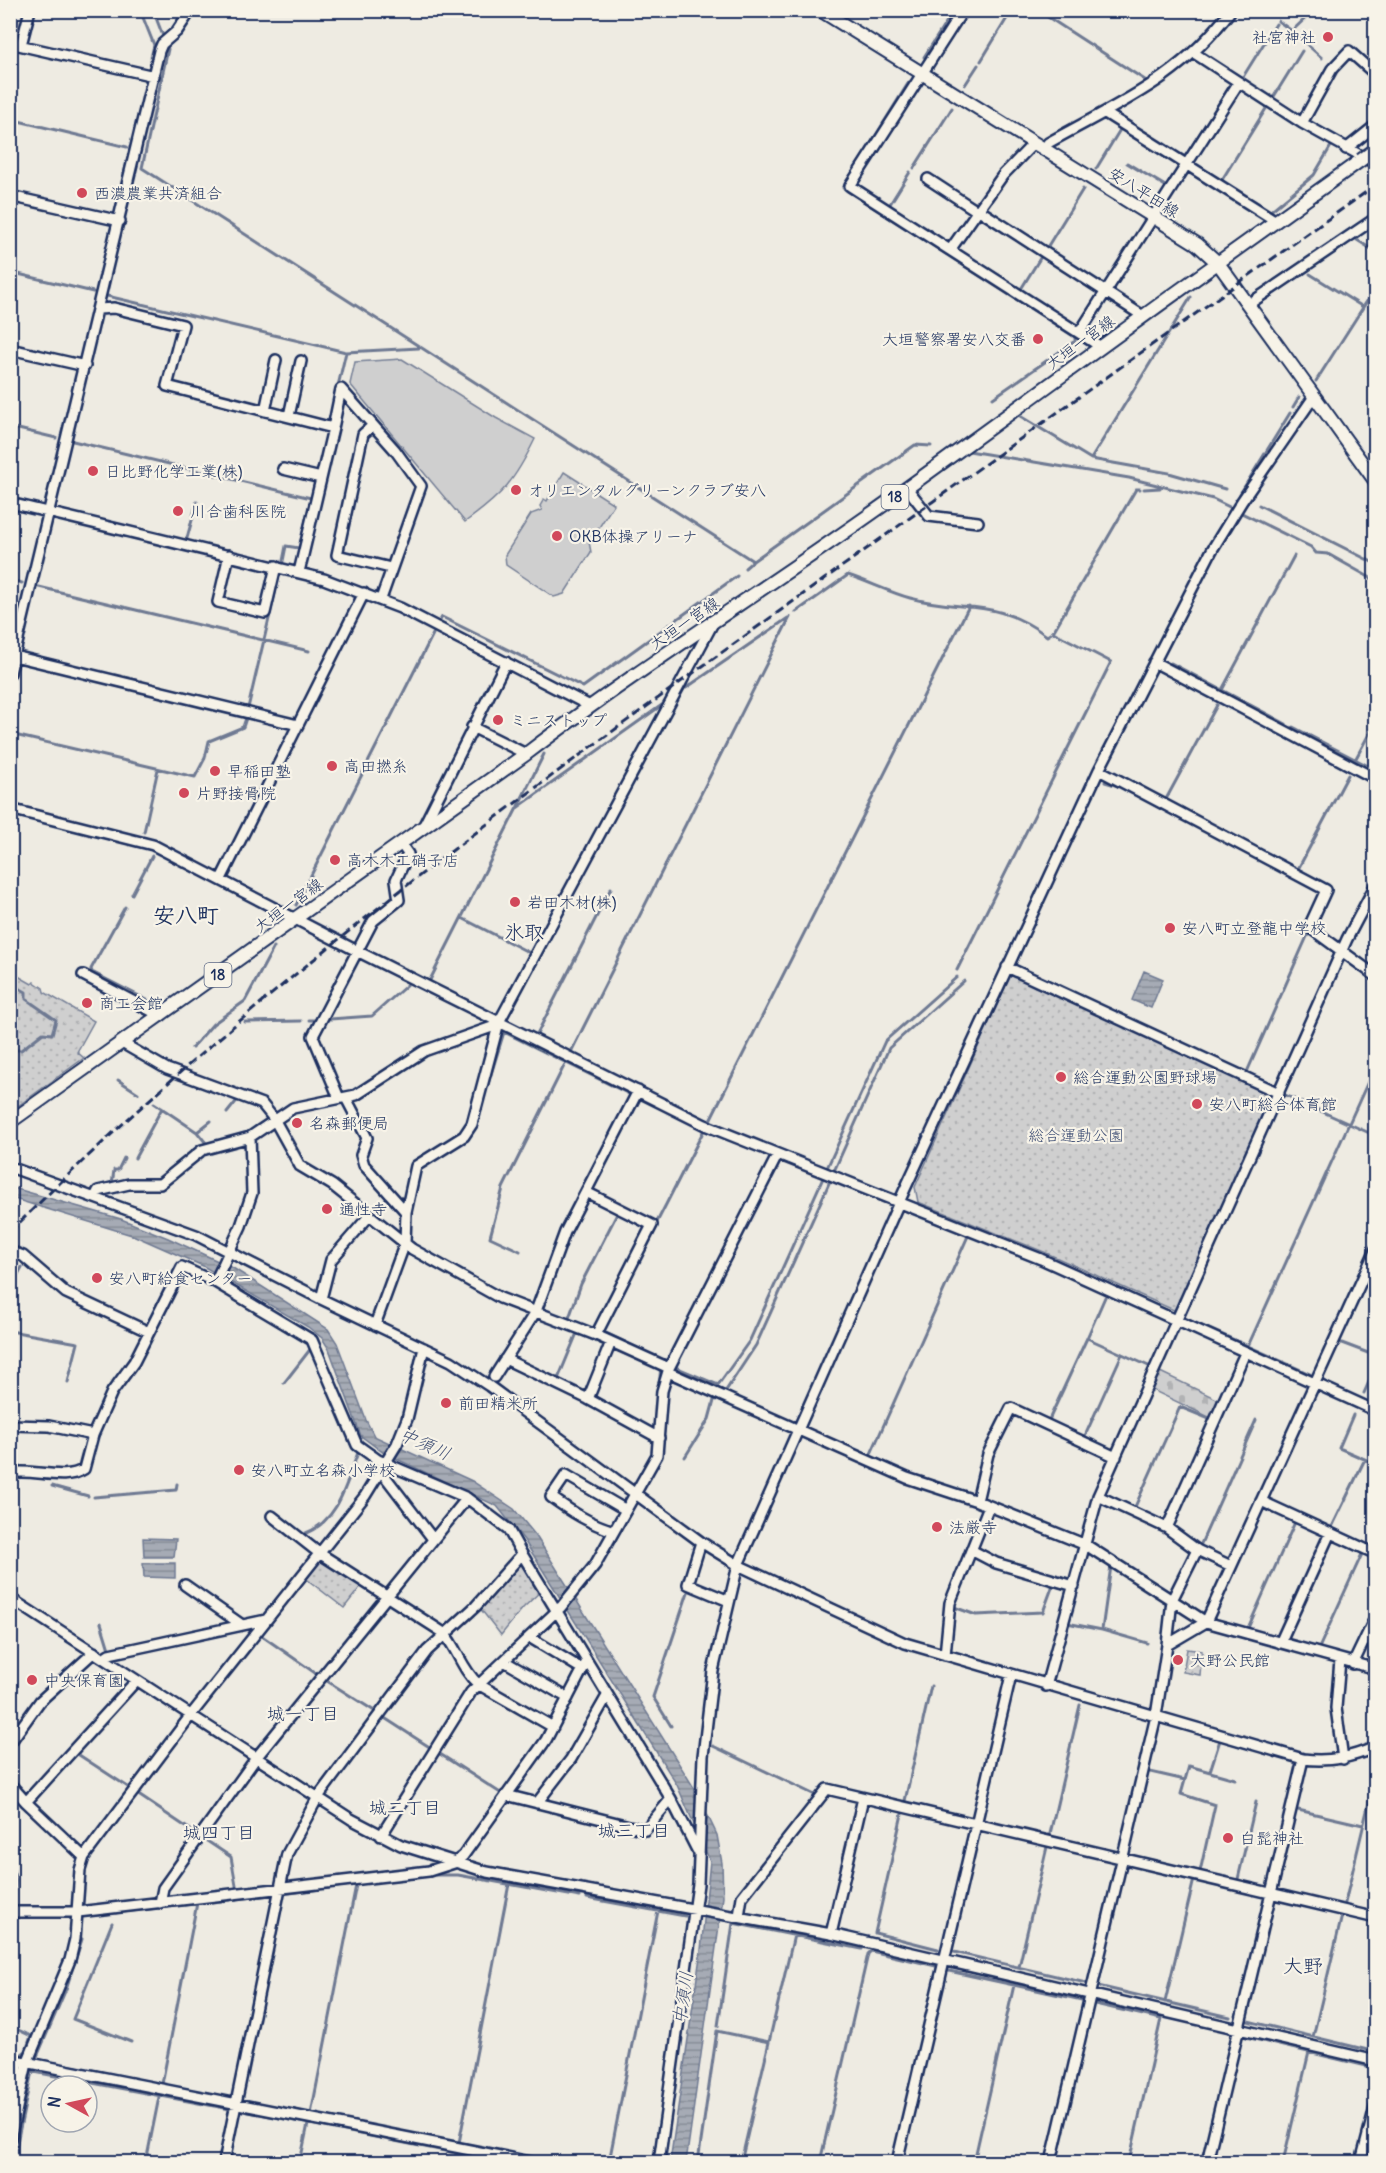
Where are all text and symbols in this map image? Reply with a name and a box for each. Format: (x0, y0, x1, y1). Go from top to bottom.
place label: 社宮神社 (1252, 27, 1316, 47)
marker: 社宮神社 (1321, 30, 1335, 44)
street label: 安八平田線 (1105, 162, 1183, 222)
place label: 西濃農業共済組合 (94, 183, 222, 203)
marker: 西濃農業共済組合 (75, 186, 89, 200)
street label: 大垣一宮線 (1042, 310, 1118, 374)
place label: 大垣警察署安八交番 (882, 329, 1026, 349)
marker: 大垣警察署安八交番 (1031, 332, 1045, 346)
place label: 日比野化学工業(株) (105, 461, 243, 481)
marker: 日比野化学工業(株) (86, 464, 100, 478)
place label: オリエンタルグリーンクラブ安八 (528, 480, 766, 500)
marker: オリエンタルグリーンクラブ安八 (509, 483, 523, 497)
road number: 18 (882, 485, 908, 509)
place label: 川合歯科医院 (190, 501, 286, 521)
marker: 川合歯科医院 (171, 504, 185, 518)
place label: OKB体操アリーナ (569, 526, 698, 546)
marker: OKB体操アリーナ (550, 529, 564, 543)
street label: 大垣一宮線 (645, 592, 723, 654)
place label: ミニストップ (510, 710, 608, 730)
marker: ミニストップ (491, 713, 505, 727)
place label: 高田撚糸 (344, 756, 408, 776)
marker: 高田撚糸 (325, 759, 339, 773)
place label: 早稲田塾 (227, 761, 291, 781)
marker: 早稲田塾 (208, 764, 222, 778)
place label: 片野接骨院 (196, 783, 276, 803)
marker: 片野接骨院 (177, 786, 191, 800)
place label: 高木木工硝子店 (347, 850, 459, 870)
marker: 高木木工硝子店 (328, 853, 342, 867)
street label: 大垣一宮線 (250, 873, 326, 937)
place label: 岩田木材(株) (527, 892, 617, 912)
marker: 岩田木材(株) (508, 895, 522, 909)
district label: 安八町 (153, 901, 219, 929)
place label: 安八町立登龍中学校 (1182, 918, 1326, 938)
district label: 氷取 (504, 919, 544, 944)
marker: 安八町立登龍中学校 (1163, 921, 1177, 935)
road number: 18 (204, 963, 232, 987)
place label: 商工会館 (99, 993, 163, 1013)
marker: 商工会館 (80, 996, 94, 1010)
place label: 総合運動公園野球場 (1073, 1067, 1217, 1087)
marker: 総合運動公園野球場 (1054, 1070, 1068, 1084)
place label: 安八町総合体育館 (1209, 1094, 1337, 1114)
marker: 安八町総合体育館 (1190, 1097, 1204, 1111)
place label: 名森郵便局 (309, 1113, 389, 1133)
marker: 名森郵便局 (290, 1116, 304, 1130)
park label: 総合運動公園 (1028, 1125, 1124, 1145)
place label: 通性寺 (339, 1199, 387, 1219)
marker: 通性寺 (320, 1202, 334, 1216)
place label: 安八町給食センター (109, 1268, 252, 1288)
marker: 安八町給食センター (90, 1271, 104, 1285)
place label: 前田精米所 (458, 1393, 538, 1413)
marker: 前田精米所 (439, 1396, 453, 1410)
water label: 中須川 (396, 1422, 455, 1465)
place label: 安八町立名森小学校 (251, 1460, 395, 1480)
marker: 安八町立名森小学校 (232, 1463, 246, 1477)
place label: 法厳寺 (949, 1517, 997, 1537)
marker: 法厳寺 (930, 1520, 944, 1534)
place label: 大野公民館 (1190, 1650, 1270, 1670)
marker: 大野公民館 (1171, 1653, 1185, 1667)
place label: 中央保育園 (44, 1670, 124, 1690)
marker: 中央保育園 (25, 1673, 39, 1687)
district label: 城一丁目 (267, 1702, 339, 1725)
district label: 城二丁目 (369, 1796, 441, 1819)
district label: 城三丁目 (598, 1819, 670, 1842)
district label: 城四丁目 (183, 1821, 255, 1844)
place label: 白髭神社 (1240, 1828, 1304, 1848)
marker: 白髭神社 (1221, 1831, 1235, 1845)
district label: 大野 (1283, 1953, 1323, 1978)
water label: 中須川 (667, 1970, 698, 2026)
north arrow (39, 2074, 99, 2134)
text: N (43, 2095, 65, 2109)

